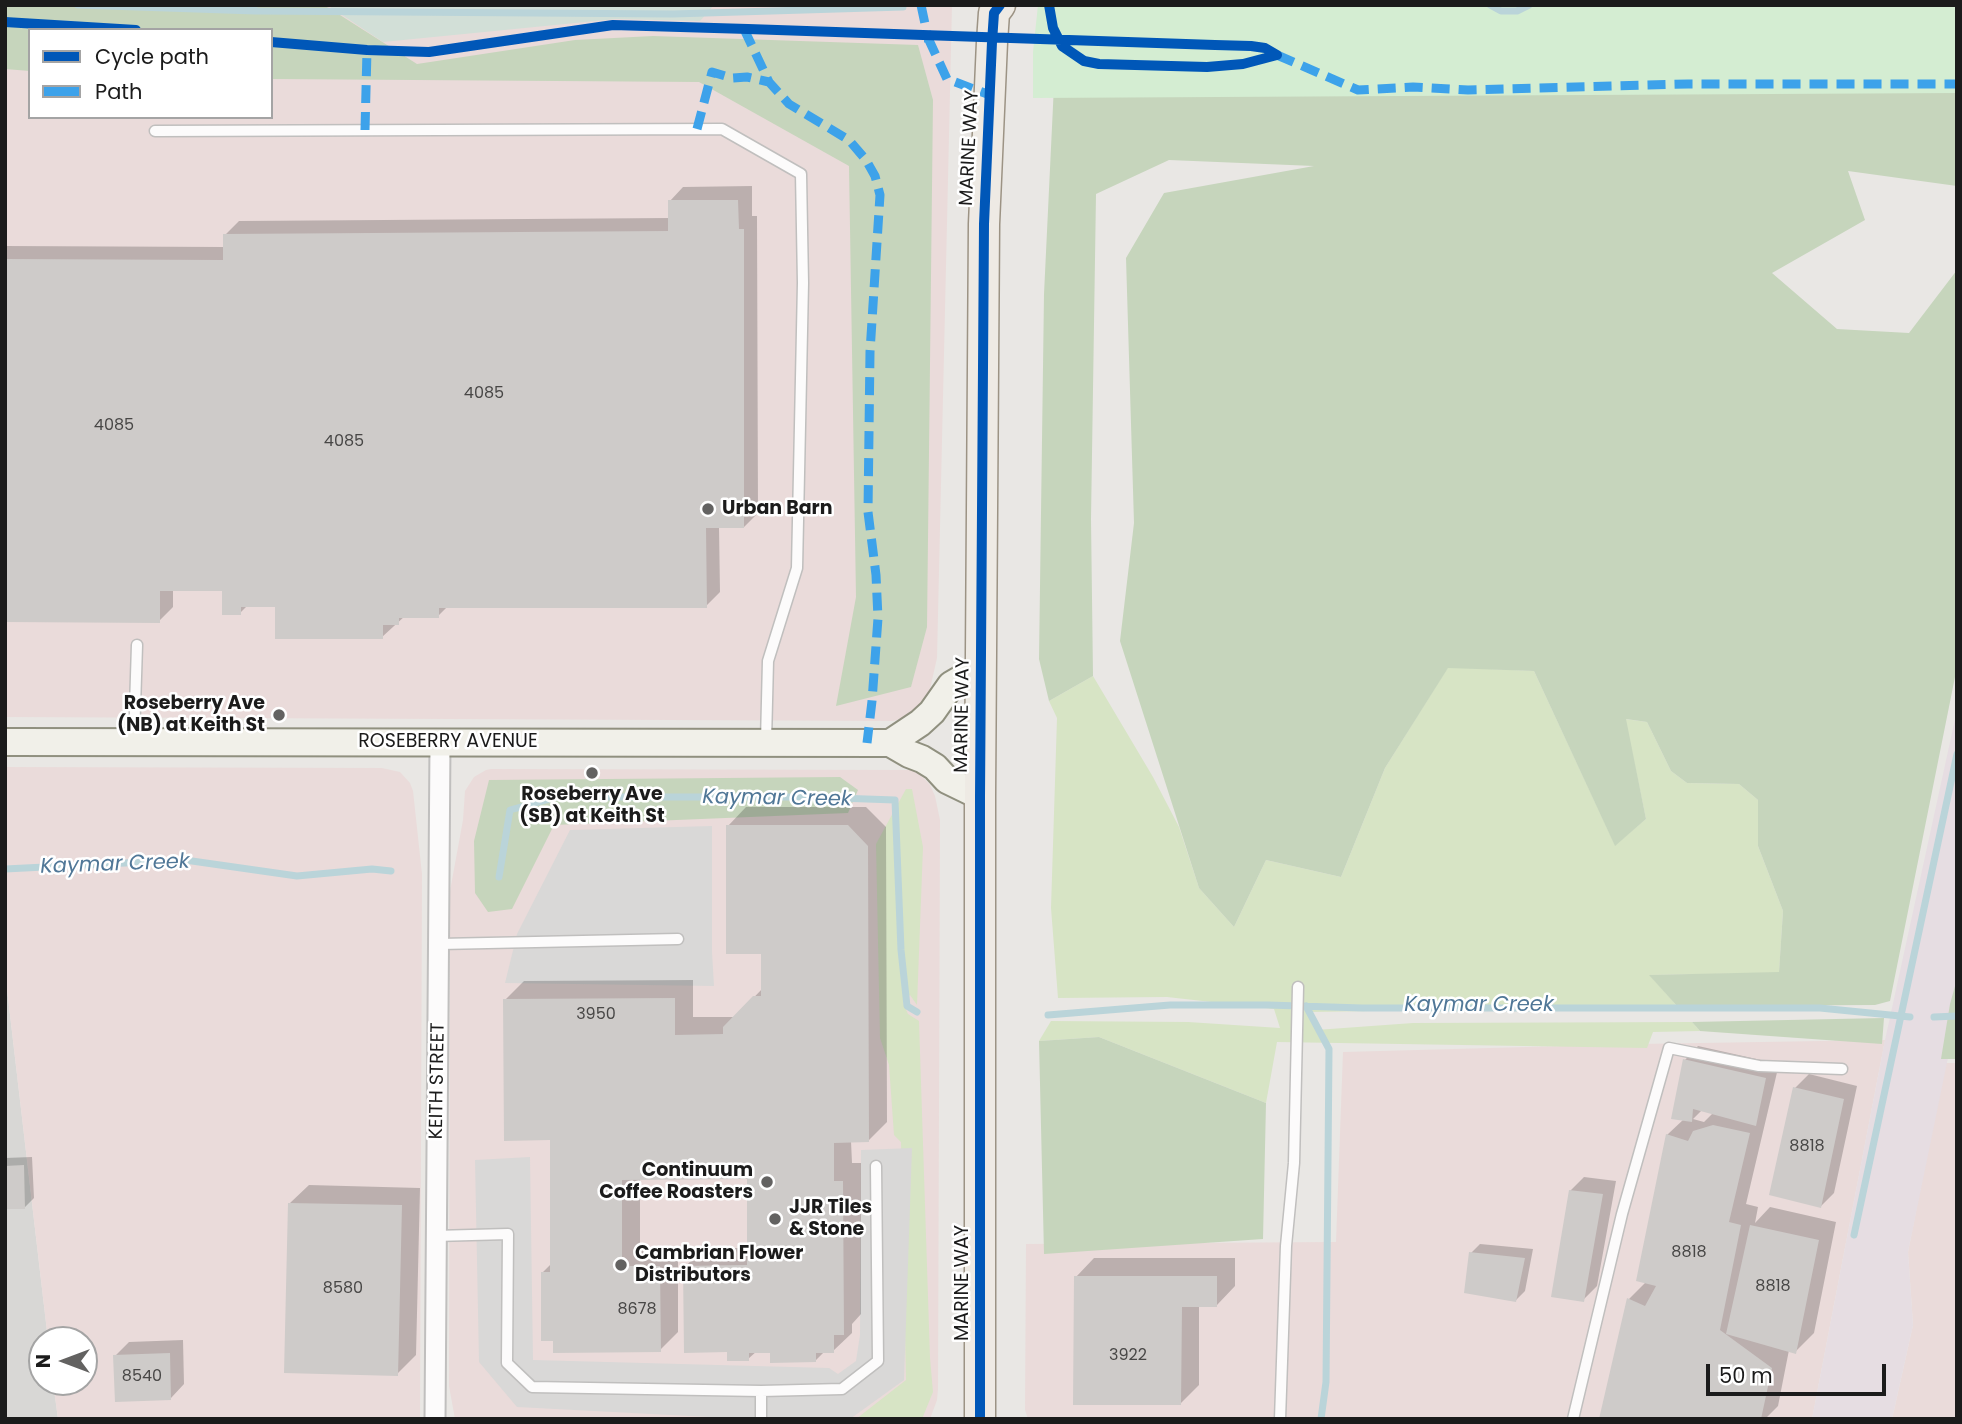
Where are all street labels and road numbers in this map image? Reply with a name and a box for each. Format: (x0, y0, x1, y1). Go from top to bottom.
street label: MARINE WAY (956, 89, 984, 207)
street label: MARINE WAY (951, 657, 975, 773)
street label: ROSEBERRY AVENUE (358, 731, 538, 753)
street label: KEITH STREET (426, 1022, 450, 1140)
street label: MARINE WAY (952, 1225, 974, 1341)

